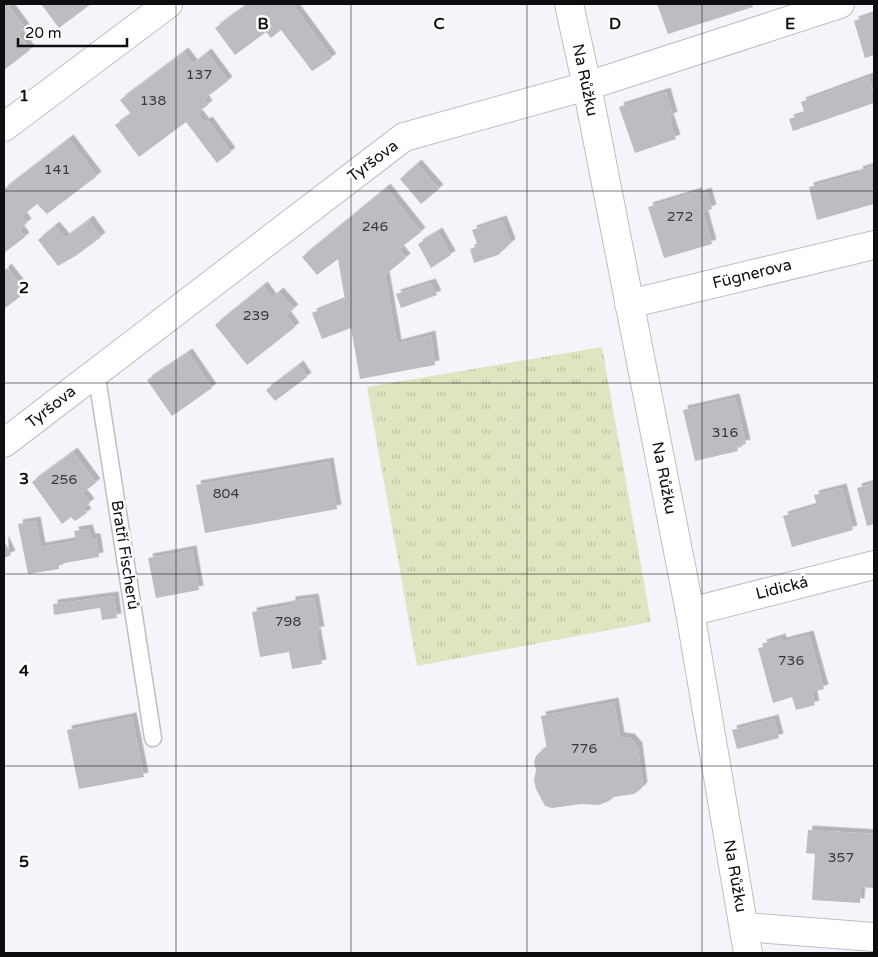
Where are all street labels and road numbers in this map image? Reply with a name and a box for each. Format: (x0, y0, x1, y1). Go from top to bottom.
street label: Na Růžku (568, 42, 602, 118)
street label: Tyršova (344, 136, 402, 186)
street label: Fügnerova (710, 255, 794, 293)
street label: Tyršova (22, 381, 80, 433)
street label: Na Růžku (647, 440, 681, 516)
street label: Bratří Fischerů (106, 499, 144, 611)
street label: Lidická (754, 572, 810, 604)
street label: Na Růžku (719, 838, 751, 914)

